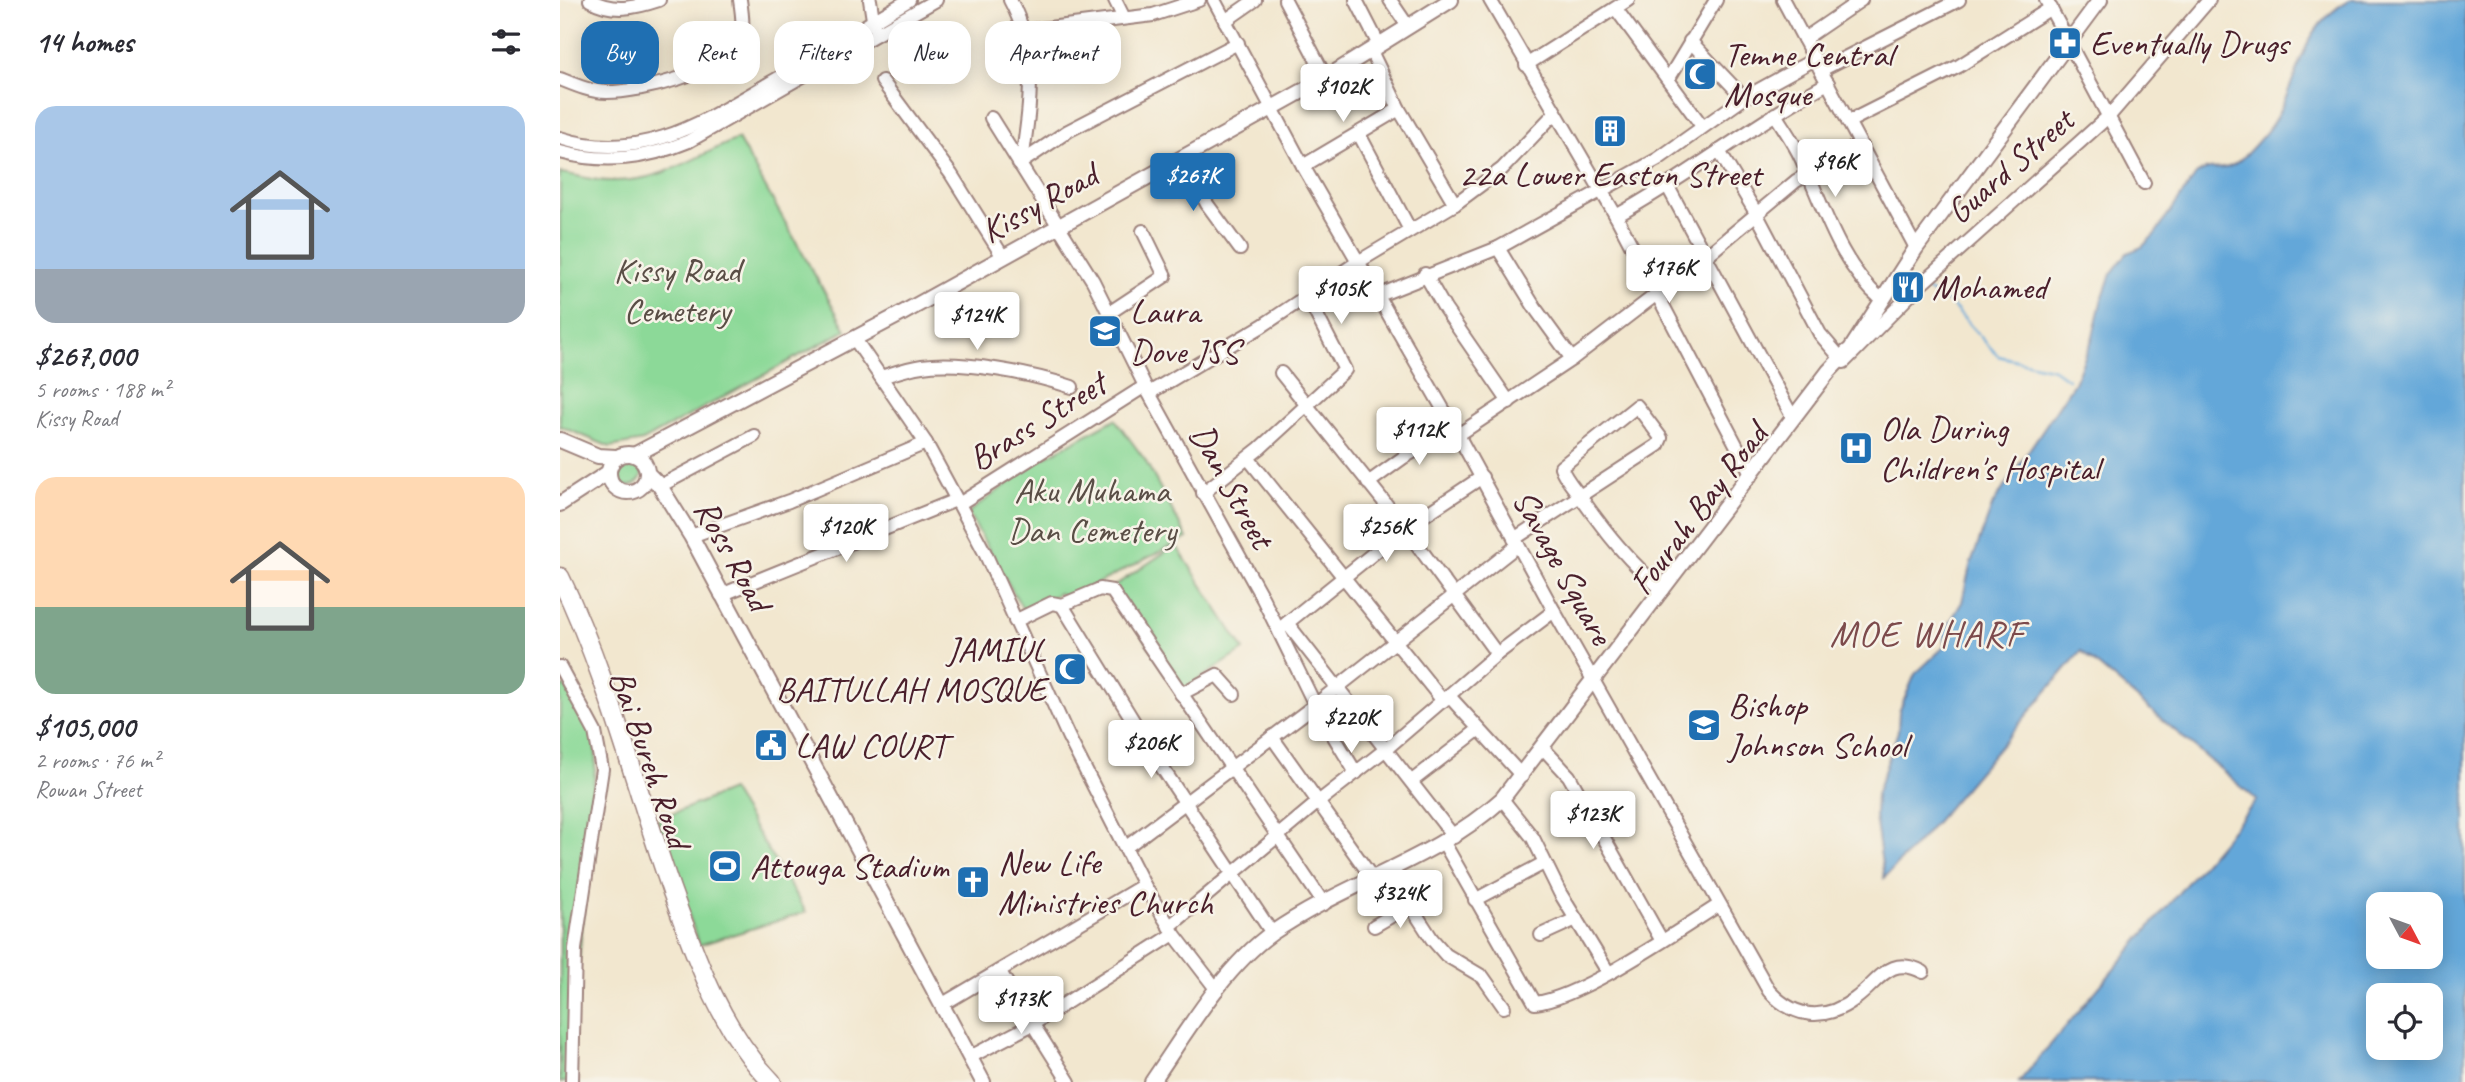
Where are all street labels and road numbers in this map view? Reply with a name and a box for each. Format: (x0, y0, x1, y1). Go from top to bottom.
street label: Guard Street (1937, 96, 2086, 234)
street label: Kissy Road (973, 150, 1110, 253)
street label: Brass Street (960, 359, 1118, 481)
street label: Fourah Bay Road (1619, 410, 1780, 604)
street label: Dan Street (1180, 416, 1286, 559)
street label: Savage Square (1502, 482, 1625, 655)
street label: Ross Road (684, 491, 785, 623)
street label: Bai Bureh Road (599, 664, 703, 859)

